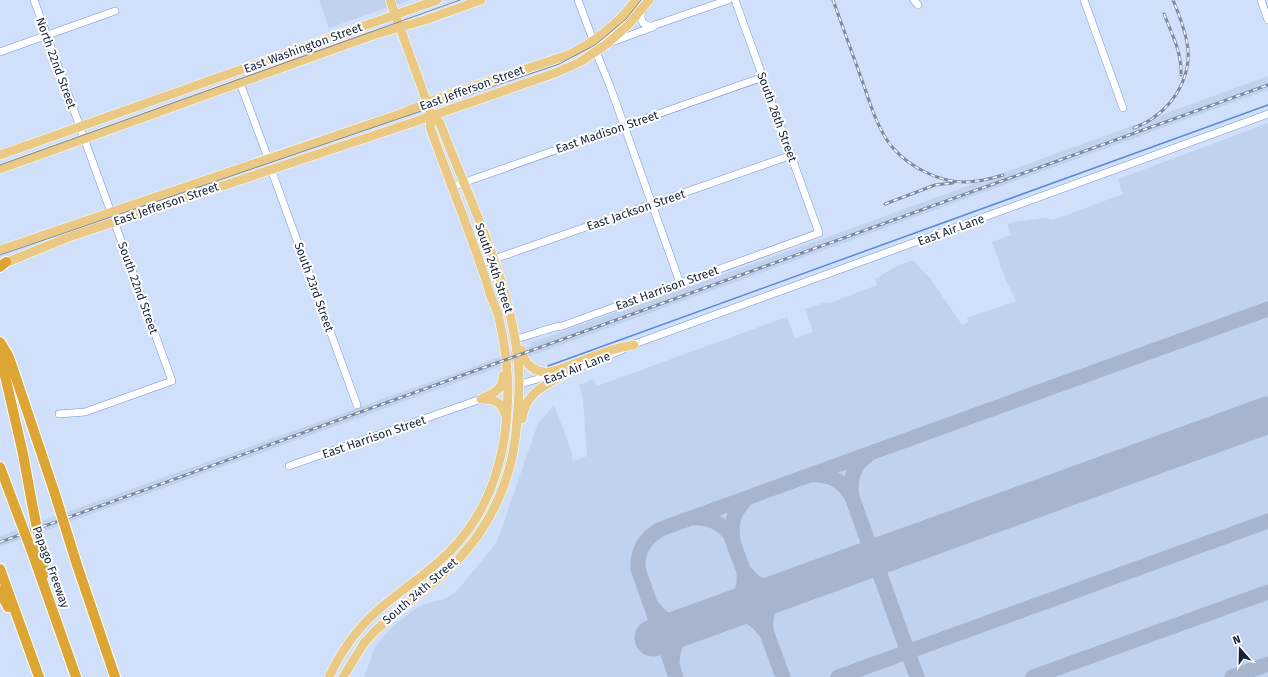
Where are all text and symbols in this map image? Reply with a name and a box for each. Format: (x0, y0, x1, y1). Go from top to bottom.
street label: North 22nd Street (33, 15, 79, 111)
street label: East Washington Street (242, 20, 365, 76)
street label: East Jefferson Street (418, 62, 527, 113)
street label: South 26th Street (754, 70, 800, 164)
street label: East Madison Street (554, 108, 661, 156)
street label: East Jefferson Street (112, 179, 221, 229)
street label: East Jackson Street (585, 186, 688, 233)
street label: East Air Lane (916, 211, 986, 249)
street label: South 24th Street (472, 221, 516, 315)
street label: South 22nd Street (115, 240, 161, 337)
street label: South 23rd Street (291, 240, 337, 334)
street label: East Harrison Street (614, 263, 721, 313)
street label: East Air Lane (542, 349, 612, 387)
street label: East Harrison Street (320, 413, 428, 461)
street label: Papago Freeway (30, 524, 72, 610)
street label: South 24th Street (380, 554, 461, 627)
north arrow (1220, 629, 1260, 669)
text: N (1231, 633, 1242, 647)

